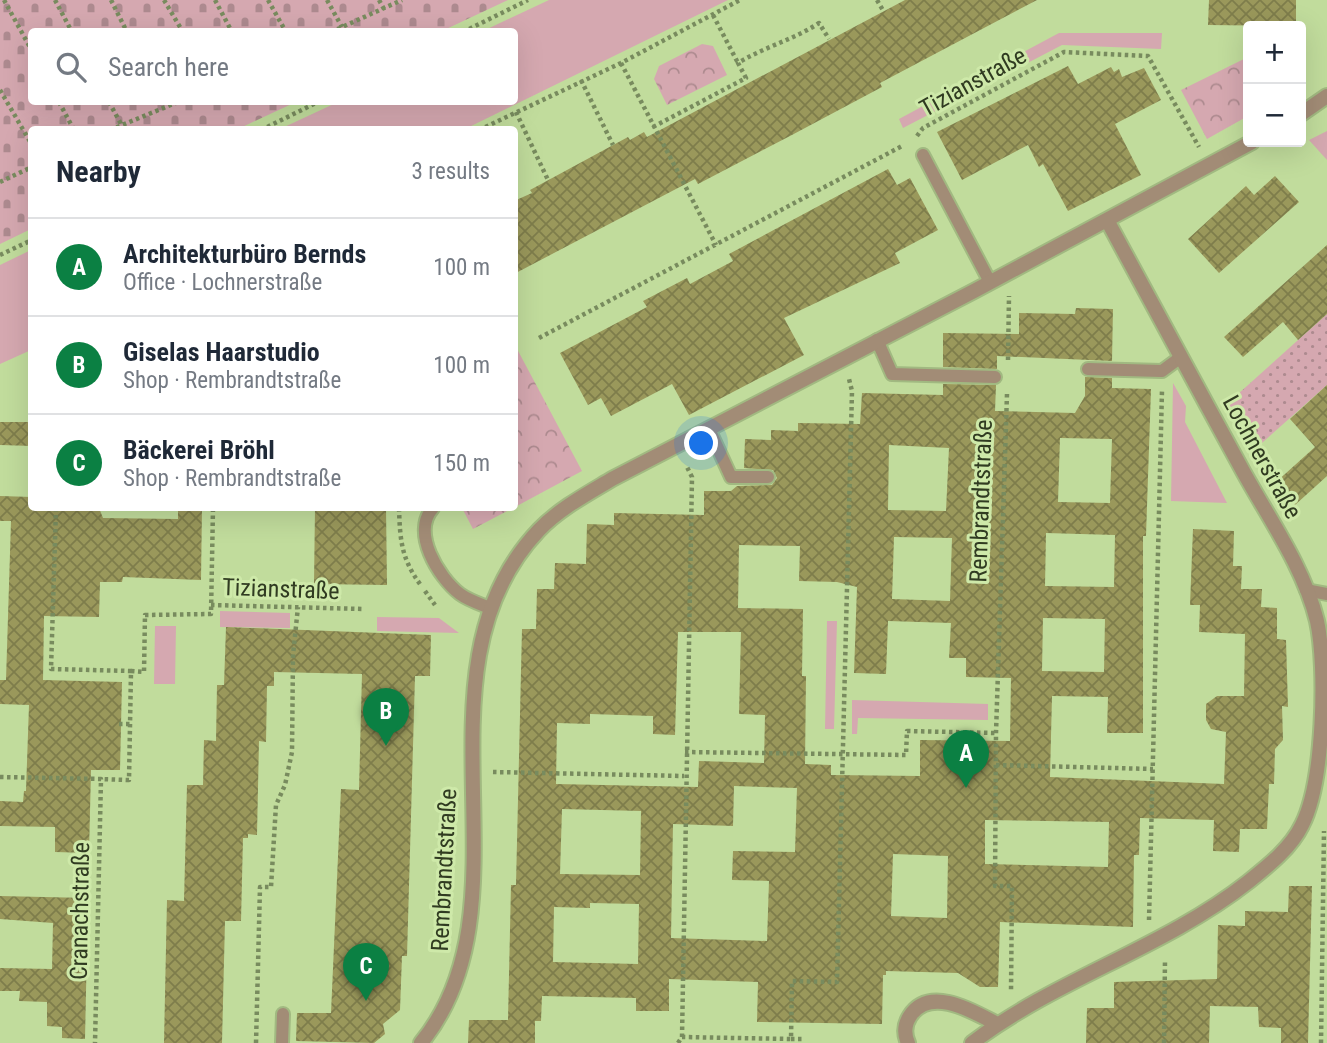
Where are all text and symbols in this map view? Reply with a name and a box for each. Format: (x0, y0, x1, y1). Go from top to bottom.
map controls (1243, 21, 1306, 147)
button: + (1243, 21, 1306, 84)
search box (28, 28, 518, 105)
street label: Tizianstraße (915, 41, 1031, 123)
icon: search (52, 48, 90, 86)
text: Search here (108, 52, 229, 82)
button: − (1243, 84, 1306, 147)
text: Nearby (56, 154, 141, 189)
text: 3 results (412, 158, 490, 185)
text: Architekturbüro Bernds (123, 239, 366, 269)
text: A (72, 254, 86, 281)
text: 100 m (433, 254, 490, 281)
text: Office · Lochnerstraße (123, 269, 322, 296)
text: Giselas Haarstudio (123, 337, 320, 367)
text: B (73, 352, 85, 379)
text: 100 m (433, 352, 490, 379)
text: Shop · Rembrandtstraße (123, 367, 341, 394)
street label: Lochnerstraße (1217, 391, 1307, 523)
street label: Rembrandtstraße (964, 419, 998, 583)
your location (684, 426, 718, 460)
text: Bäckerei Bröhl (123, 435, 275, 465)
text: C (72, 450, 86, 477)
text: 150 m (433, 450, 490, 477)
text: Shop · Rembrandtstraße (123, 465, 341, 492)
street label: Tizianstraße (222, 573, 340, 605)
pin: B (363, 688, 409, 746)
pin: A (943, 730, 989, 788)
street label: Rembrandtstraße (426, 788, 462, 952)
street label: Cranachstraße (65, 842, 95, 980)
pin: C (343, 943, 389, 1001)

